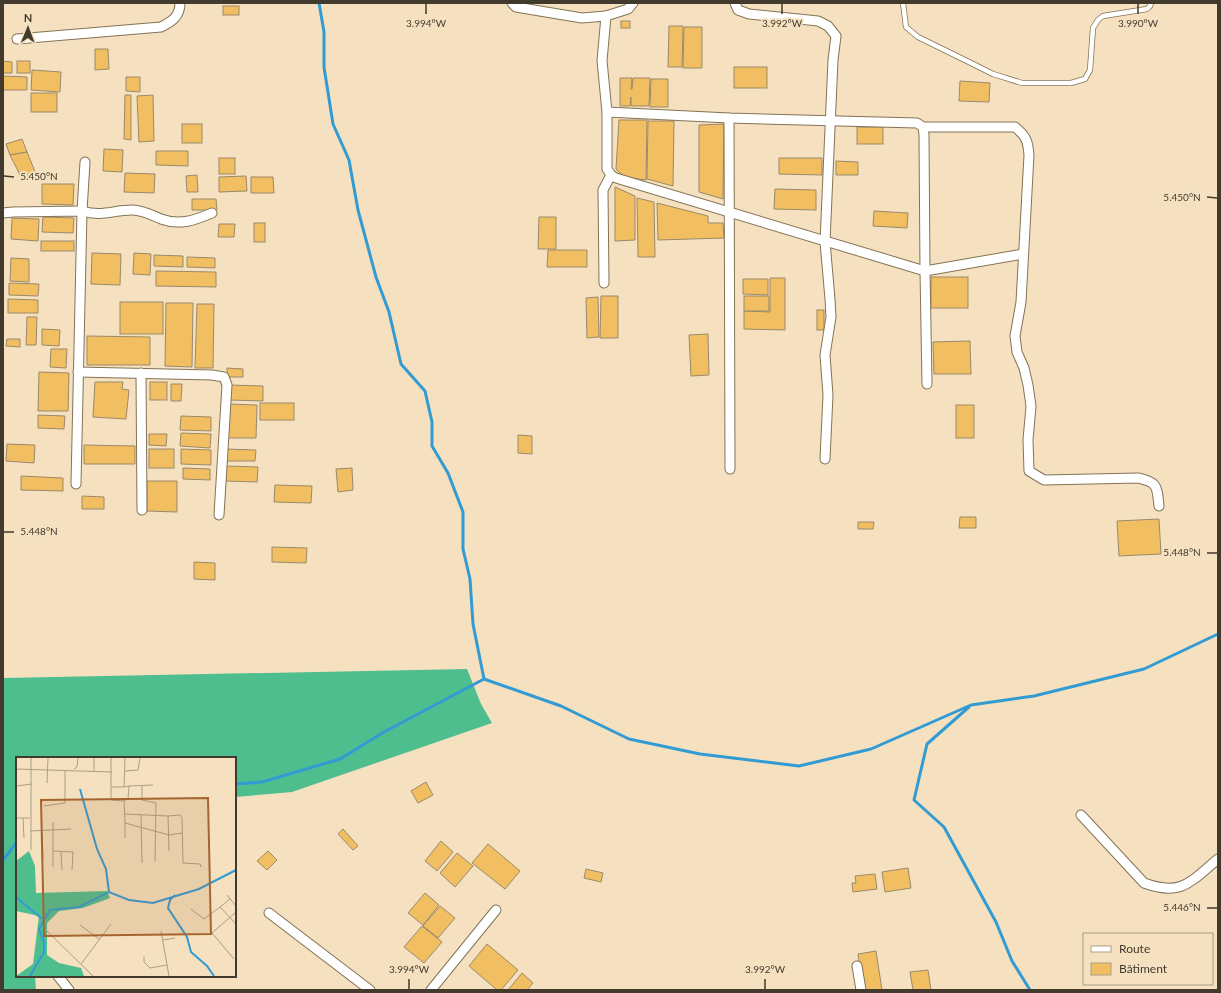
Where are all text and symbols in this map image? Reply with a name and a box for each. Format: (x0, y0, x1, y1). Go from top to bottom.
north arrow (8, 8, 48, 48)
text: N (24, 11, 33, 24)
text: 3.994°W (406, 17, 447, 29)
text: 3.992°W (762, 17, 803, 29)
text: 3.990°W (1118, 17, 1159, 29)
text: 5.450°N (20, 170, 58, 182)
text: 5.450°N (1163, 191, 1201, 203)
text: 5.448°N (20, 525, 58, 537)
text: 5.448°N (1163, 546, 1201, 558)
inset map (16, 757, 236, 977)
text: 5.446°N (1163, 901, 1201, 913)
legend (1083, 933, 1213, 985)
text: Route (1119, 941, 1150, 956)
text: Bâtiment (1119, 961, 1168, 976)
text: 3.994°W (389, 963, 430, 975)
text: 3.992°W (745, 963, 786, 975)

